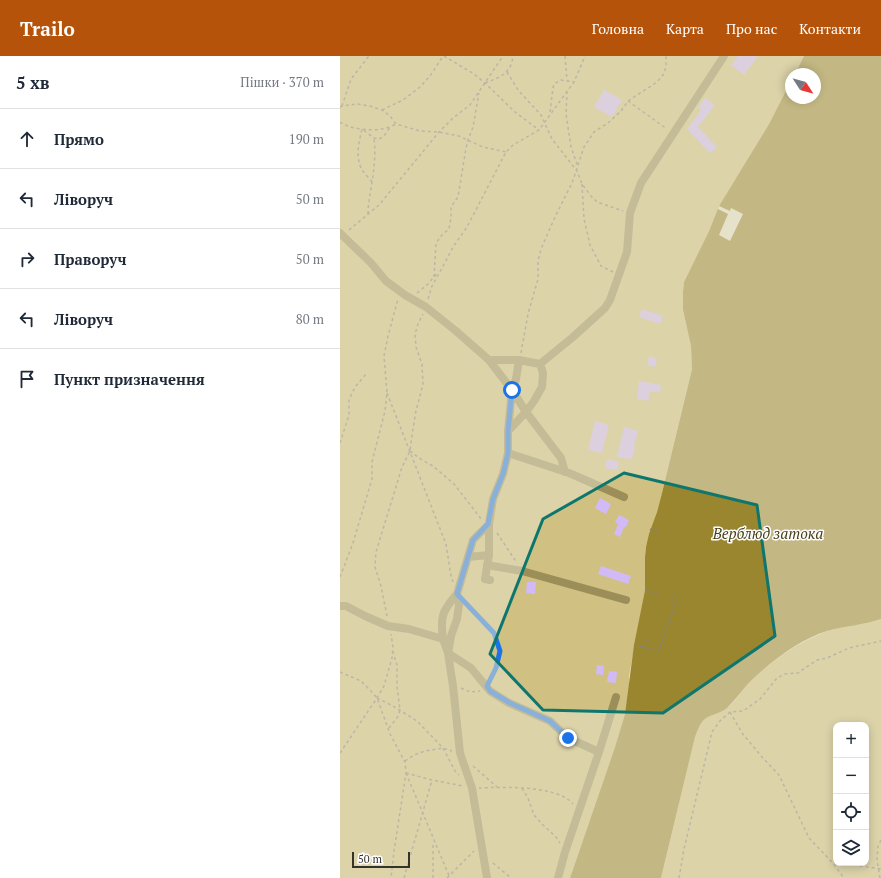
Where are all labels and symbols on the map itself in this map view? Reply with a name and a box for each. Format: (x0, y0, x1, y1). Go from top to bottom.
north arrow (785, 68, 821, 104)
route start (503, 381, 521, 399)
water label: Верблюд затока (712, 523, 823, 543)
route end (559, 729, 577, 747)
scale bar (352, 850, 410, 869)

